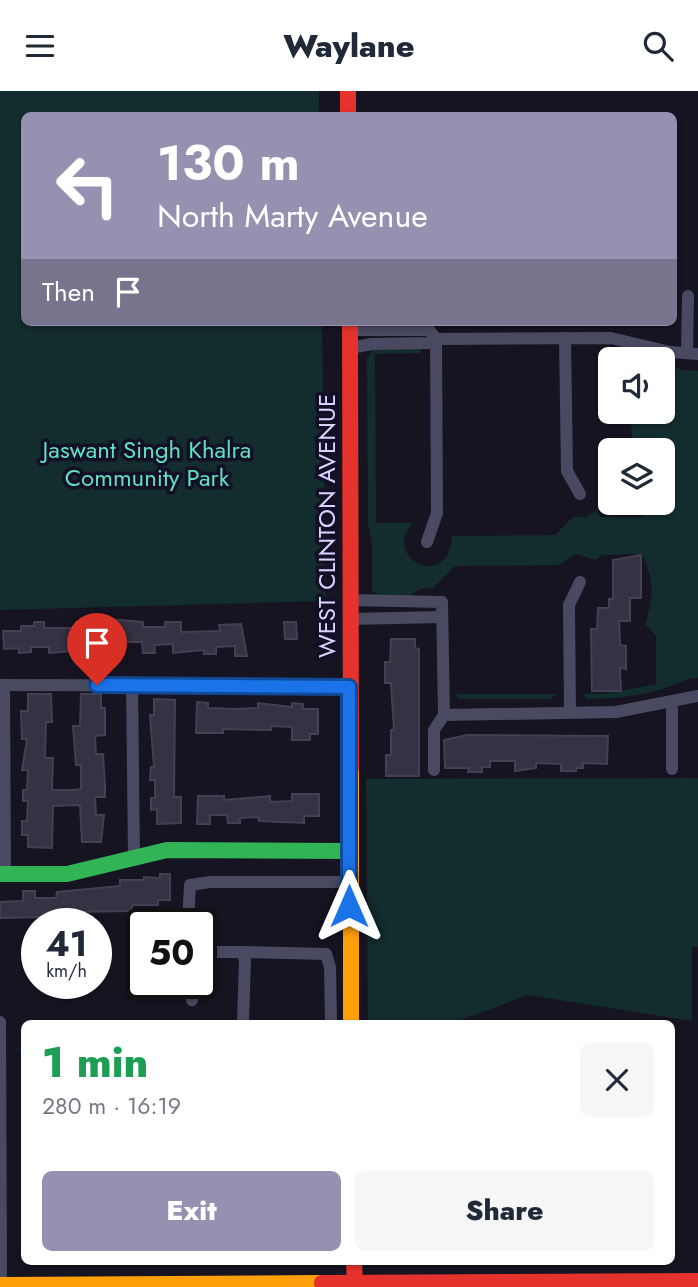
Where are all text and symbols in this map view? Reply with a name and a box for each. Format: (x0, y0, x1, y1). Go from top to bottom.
text: Waylane (283, 23, 415, 69)
icon: menu (21, 27, 59, 65)
icon: search (639, 27, 677, 65)
text: 130 m (157, 128, 300, 198)
icon: left (42, 140, 133, 231)
text: North Marty Avenue (157, 193, 428, 239)
text: Then (42, 273, 95, 311)
icon: arrive (109, 273, 147, 311)
map controls (598, 347, 675, 515)
button: sound (598, 347, 675, 424)
street label: WEST CLINTON AVENUE (309, 394, 344, 658)
park label: Jaswant Singh Khalra Community Park (40, 432, 251, 495)
button: layers (598, 438, 675, 515)
pin (67, 613, 127, 685)
icon: arrive (78, 624, 116, 662)
position arrow (312, 869, 386, 943)
speed limit sign: 50 (126, 908, 217, 999)
text: 41 (45, 919, 88, 969)
text: km/h (46, 958, 87, 984)
text: 1 min (42, 1032, 148, 1093)
button: close (580, 1043, 654, 1117)
text: 280 m · 16:19 (42, 1089, 181, 1123)
button: Exit (42, 1171, 341, 1251)
button: Share (355, 1171, 654, 1251)

